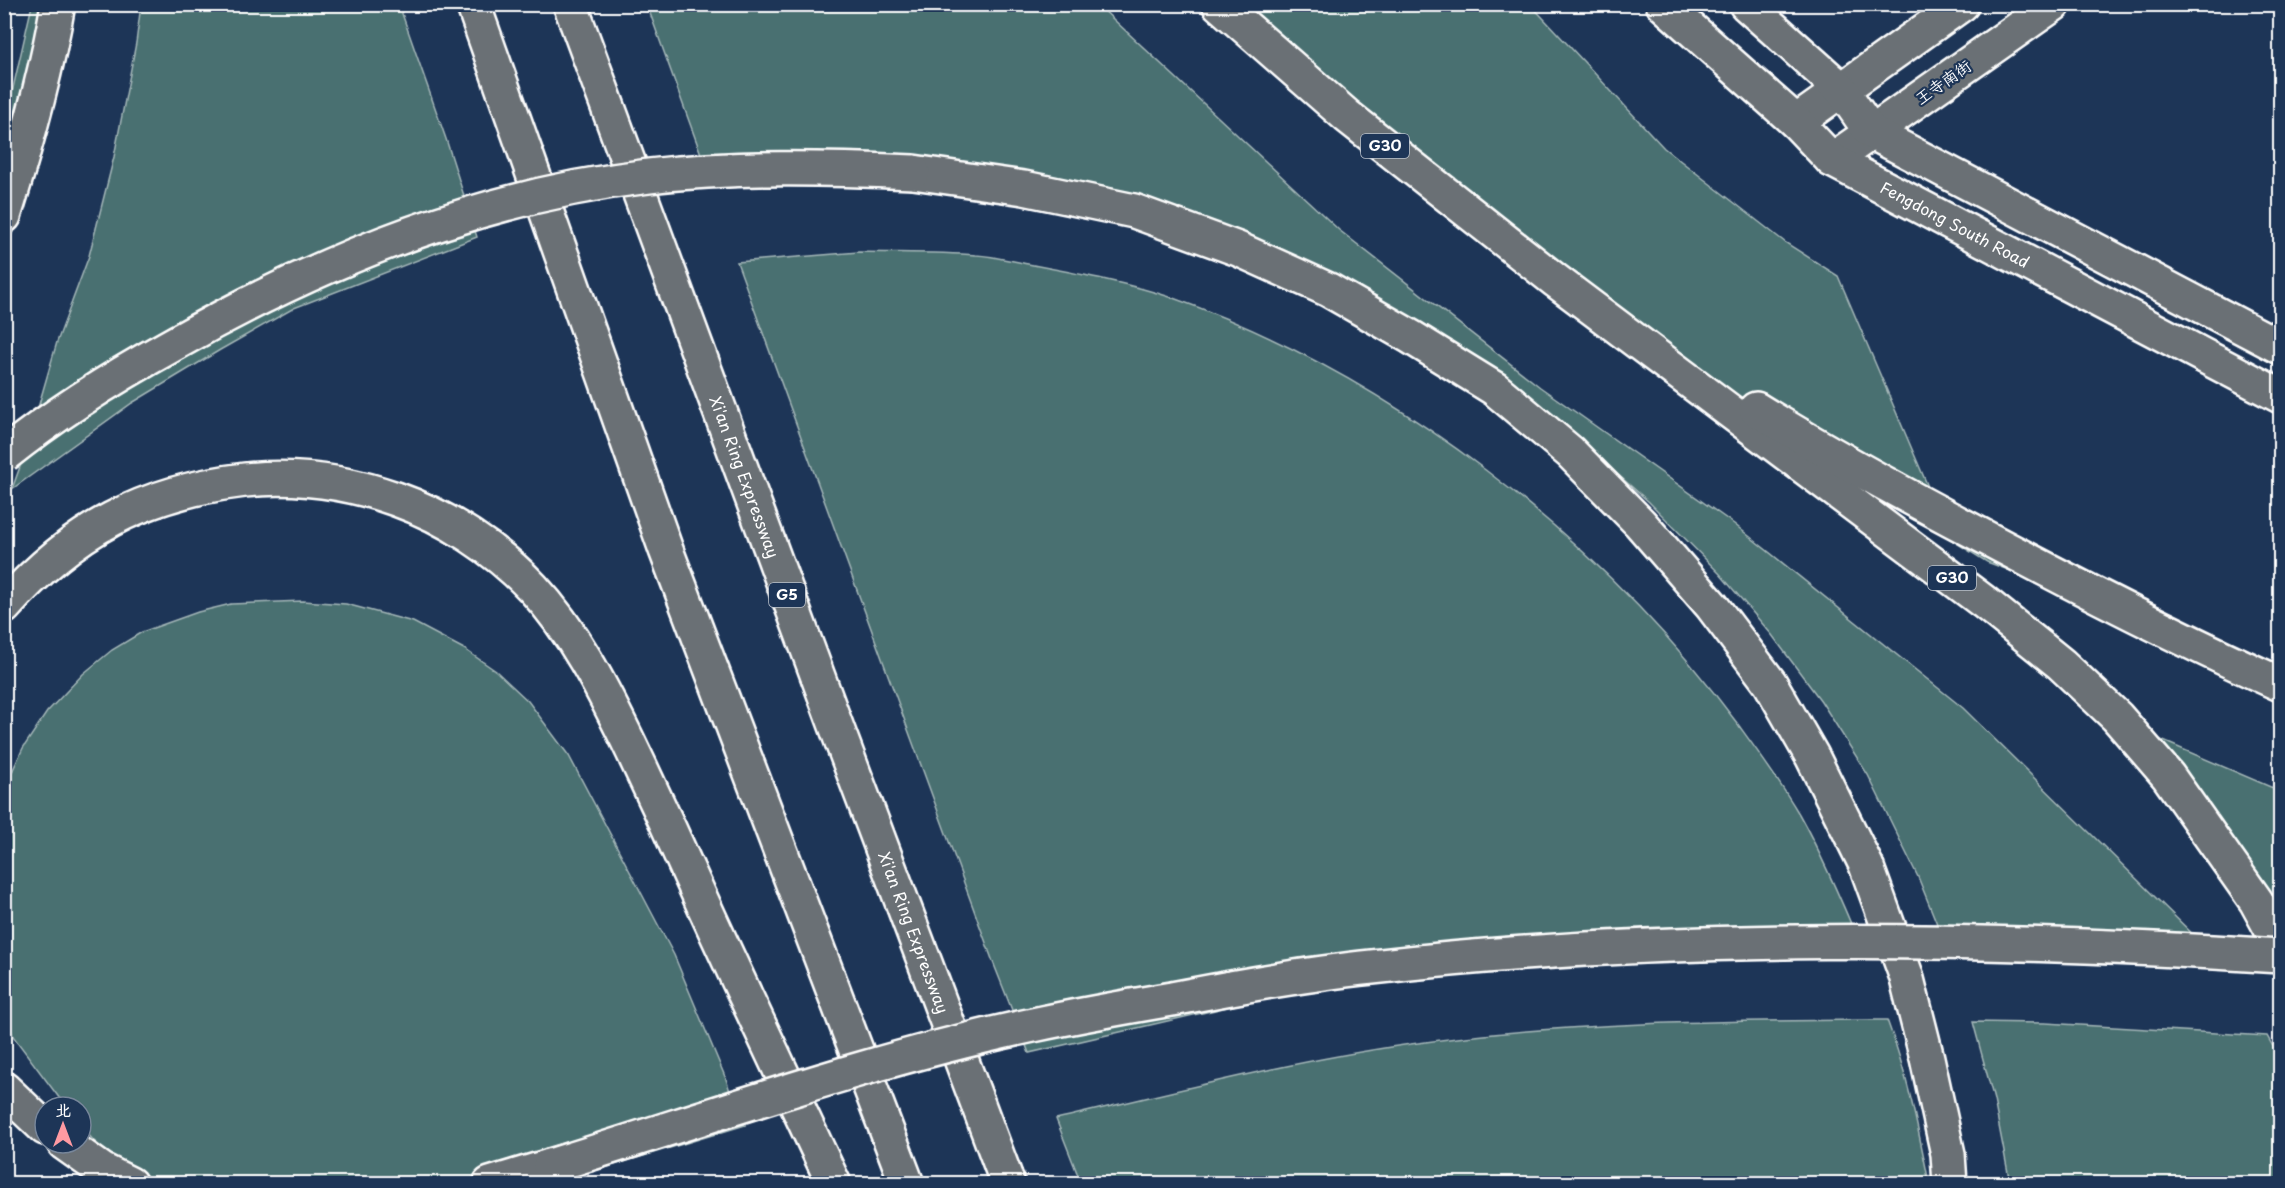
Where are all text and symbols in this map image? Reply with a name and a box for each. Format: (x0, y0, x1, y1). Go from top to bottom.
street label: 王寺南街 (1909, 53, 1976, 109)
road number: G30 (1361, 134, 1409, 158)
street label: Fengdong South Road (1876, 175, 2034, 273)
street label: Xi'an Ring Expressway (704, 392, 786, 561)
road number: G30 (1928, 566, 1976, 590)
road number: G5 (769, 583, 805, 607)
street label: Xi'an Ring Expressway (873, 848, 956, 1016)
north arrow (33, 1095, 93, 1155)
text: 北 (55, 1097, 71, 1121)

